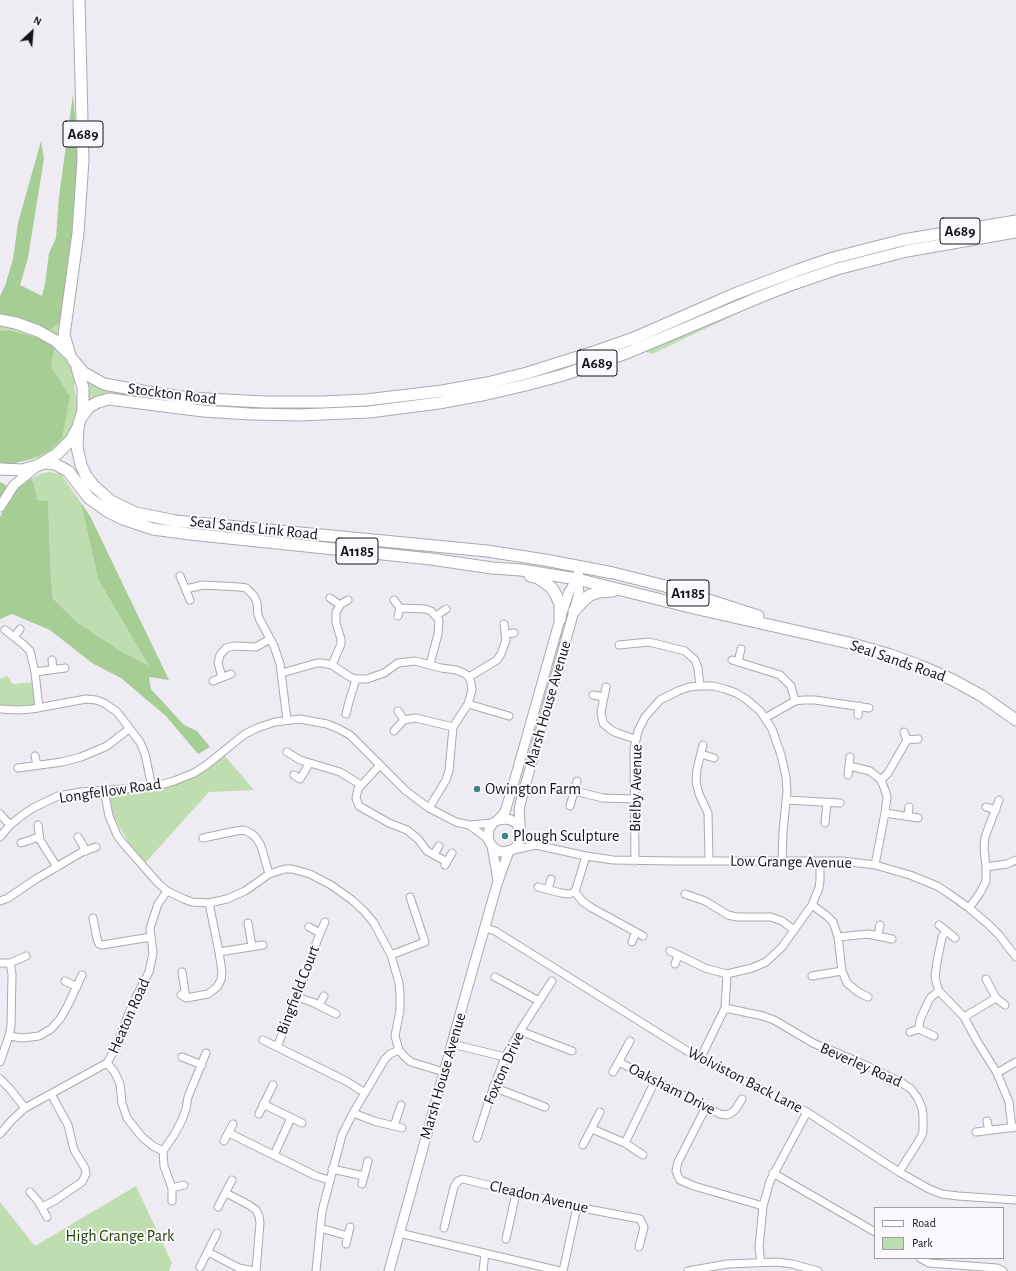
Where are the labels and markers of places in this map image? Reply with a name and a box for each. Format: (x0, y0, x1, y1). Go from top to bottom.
place label: Owington Farm (485, 779, 581, 799)
marker: Owington Farm (472, 784, 482, 794)
place label: Plough Sculpture (513, 826, 619, 846)
marker: Plough Sculpture (500, 831, 510, 841)

